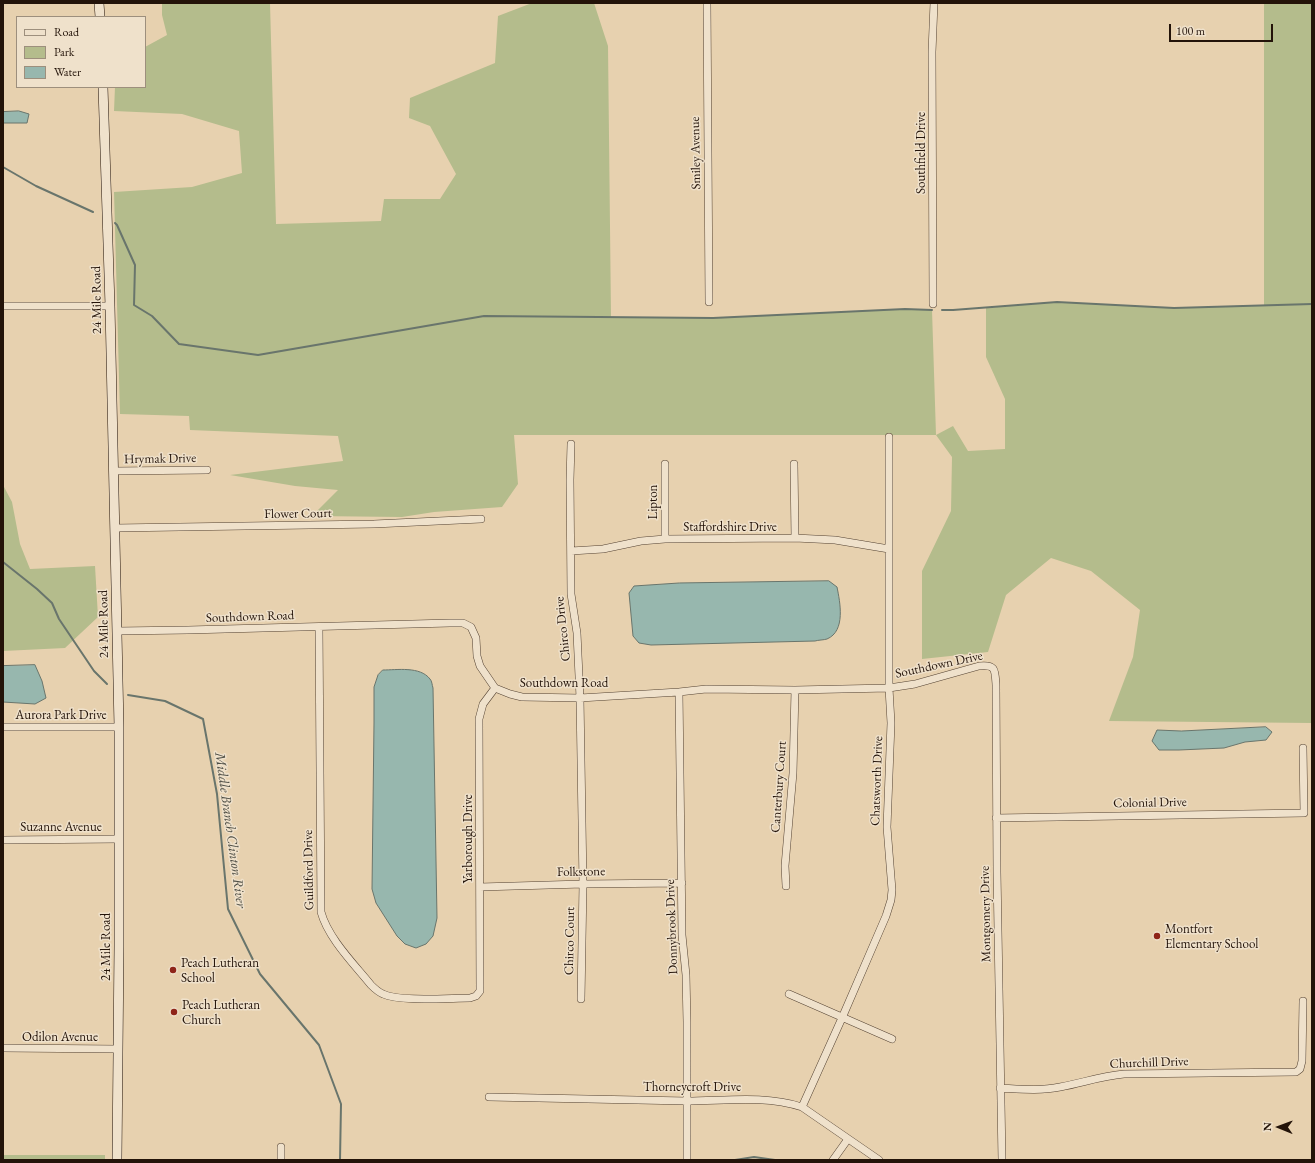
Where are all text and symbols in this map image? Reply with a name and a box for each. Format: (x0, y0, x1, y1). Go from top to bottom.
legend (16, 16, 146, 88)
scale bar (1171, 16, 1275, 42)
text: 100 m (1176, 23, 1205, 39)
text: Road (54, 24, 79, 40)
text: Park (54, 44, 74, 60)
text: Water (54, 64, 81, 80)
street label: Southfield Drive (913, 112, 929, 194)
street label: Smiley Avenue (688, 116, 704, 190)
street label: 24 Mile Road (89, 266, 105, 334)
street label: Hrymak Drive (124, 451, 196, 467)
street label: Lipton (645, 485, 661, 519)
street label: Flower Court (264, 506, 332, 522)
street label: Staffordshire Drive (683, 519, 777, 535)
street label: 24 Mile Road (96, 590, 112, 658)
street label: Chirco Drive (552, 596, 574, 662)
street label: Southdown Road (206, 608, 294, 626)
street label: Southdown Drive (894, 648, 984, 682)
street label: Southdown Road (520, 675, 608, 691)
street label: Aurora Park Drive (15, 707, 107, 723)
street label: Chatsworth Drive (868, 736, 886, 826)
street label: Canterbury Court (768, 741, 790, 833)
water label: Middle Branch Clinton River (211, 751, 249, 909)
street label: Yarborough Drive (460, 794, 476, 884)
street label: Colonial Drive (1113, 795, 1187, 811)
street label: Suzanne Avenue (20, 819, 102, 835)
street label: Guildford Drive (300, 829, 318, 911)
street label: Folkstone (557, 864, 605, 880)
street label: Montgomery Drive (977, 866, 995, 962)
street label: Donnybrook Drive (663, 879, 681, 975)
street label: Chirco Court (562, 907, 578, 975)
street label: 24 Mile Road (98, 913, 114, 981)
place label: Montfort Elementary School (1165, 921, 1258, 952)
marker: Montfort Elementary School (1152, 931, 1162, 941)
place label: Peach Lutheran School (181, 955, 259, 986)
marker: Peach Lutheran School (168, 965, 178, 975)
place label: Peach Lutheran Church (182, 997, 260, 1028)
marker: Peach Lutheran Church (169, 1007, 179, 1017)
street label: Odilon Avenue (22, 1029, 98, 1045)
street label: Churchill Drive (1109, 1054, 1189, 1072)
street label: Thorneycroft Drive (643, 1079, 741, 1095)
north arrow (1259, 1107, 1299, 1147)
text: N (1260, 1122, 1274, 1131)

